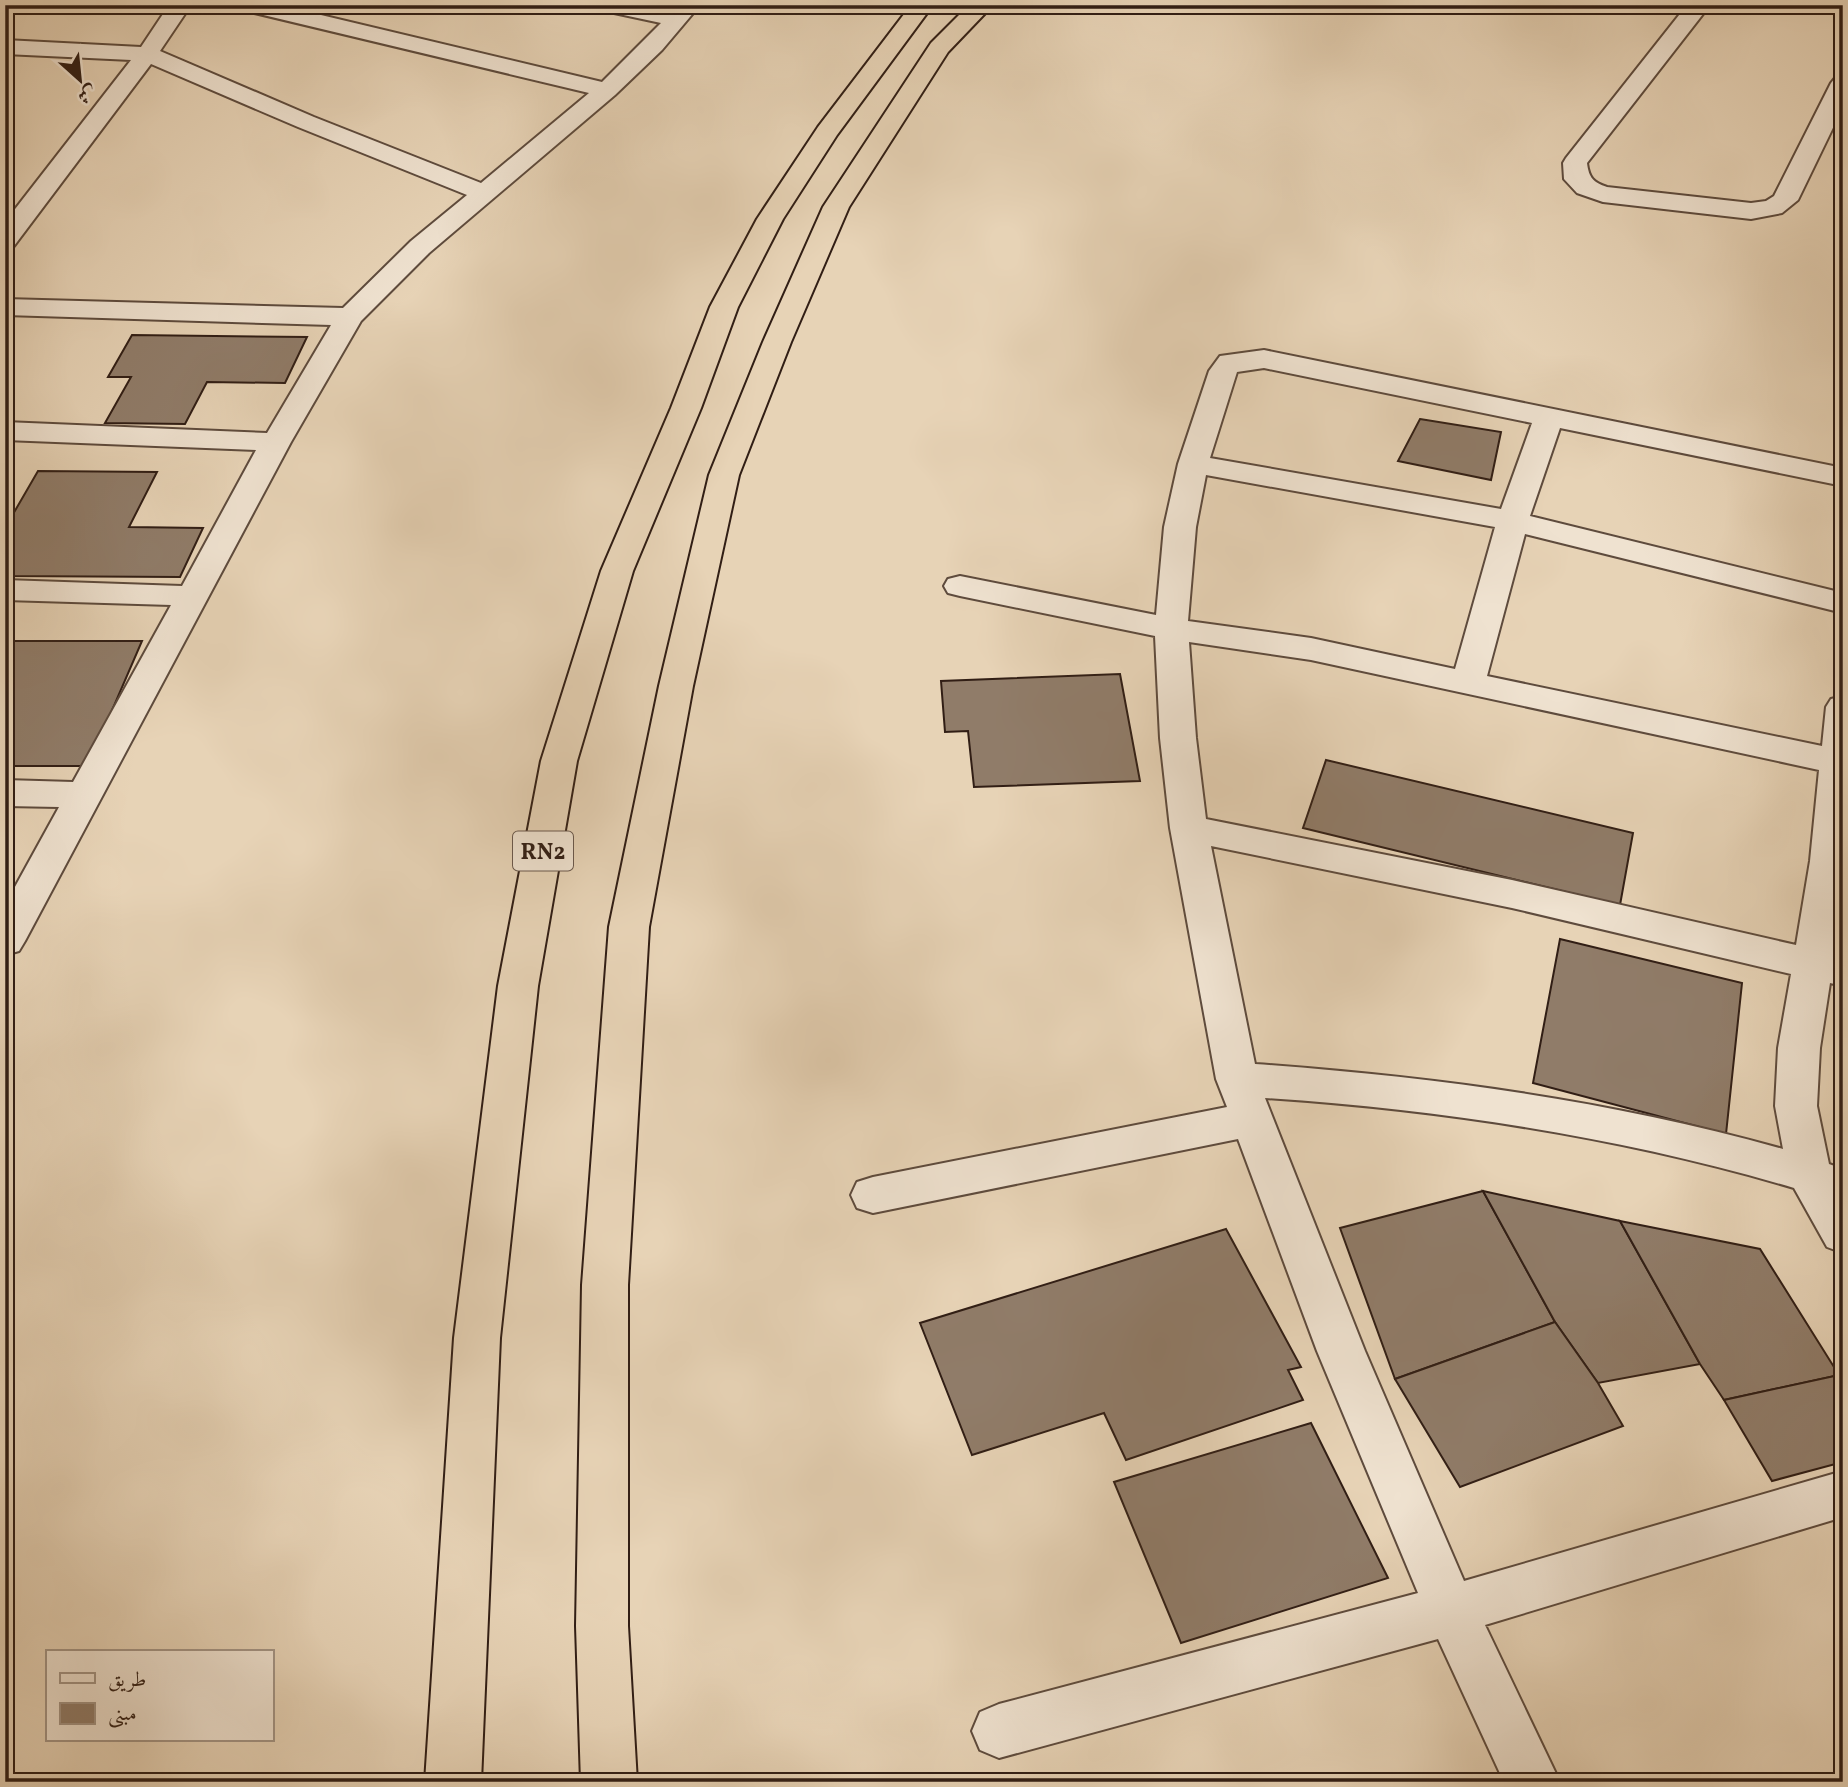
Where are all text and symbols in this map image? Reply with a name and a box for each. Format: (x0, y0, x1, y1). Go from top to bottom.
north arrow (46, 46, 116, 116)
text: ش (73, 78, 101, 109)
road number: RN2 (513, 832, 573, 870)
legend (46, 1650, 273, 1742)
text: طريق (108, 1666, 146, 1695)
text: مبنى (108, 1700, 137, 1729)

